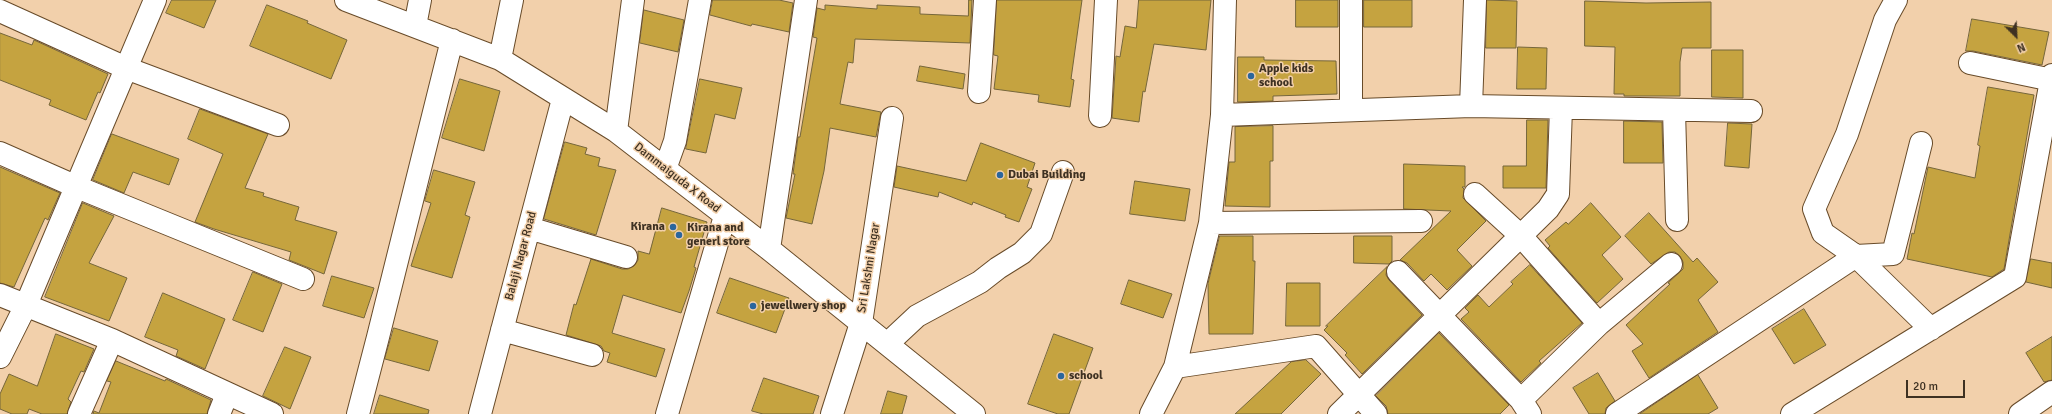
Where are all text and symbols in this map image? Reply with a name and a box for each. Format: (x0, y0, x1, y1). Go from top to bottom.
north arrow (1996, 16, 2036, 56)
text: N (2015, 40, 2027, 55)
place label: Apple kids school (1259, 62, 1313, 90)
marker: Apple kids school (1246, 71, 1256, 81)
street label: Dammaiguda X Road (631, 140, 723, 216)
place label: Dubai Building (1008, 168, 1086, 182)
marker: Dubai Building (995, 170, 1005, 180)
street label: Balaji Nagar Road (502, 210, 540, 302)
place label: Kirana (630, 220, 665, 234)
place label: Kirana and generl store (687, 221, 750, 249)
marker: Kirana (668, 222, 678, 232)
street label: Sri Lakshni Nagar (855, 222, 883, 314)
marker: Kirana and generl store (674, 230, 684, 240)
place label: jewellwery shop (761, 299, 846, 313)
marker: jewellwery shop (748, 301, 758, 311)
place label: school (1069, 369, 1103, 383)
marker: school (1056, 371, 1066, 381)
scale bar (1908, 372, 1967, 398)
text: 20 m (1913, 379, 1938, 394)

